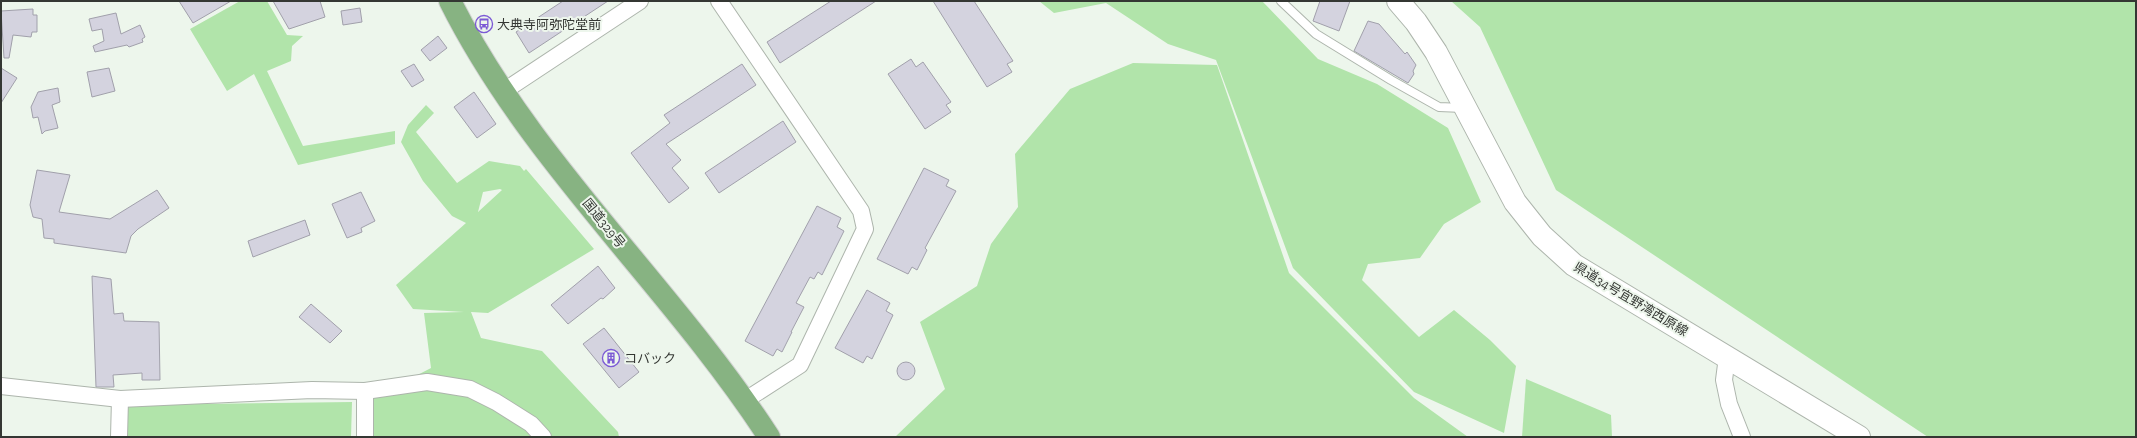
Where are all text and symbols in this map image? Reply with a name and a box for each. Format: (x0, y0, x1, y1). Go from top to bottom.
bus stop icon: 大典寺阿弥陀堂前 (474, 14, 494, 34)
place label: 大典寺阿弥陀堂前 (497, 17, 601, 32)
street label: 国道329号 (580, 195, 628, 251)
street label: 県道34号宜野湾西原線 (1571, 259, 1691, 339)
building icon: コバック (601, 348, 621, 368)
place label: コバック (624, 351, 676, 366)

